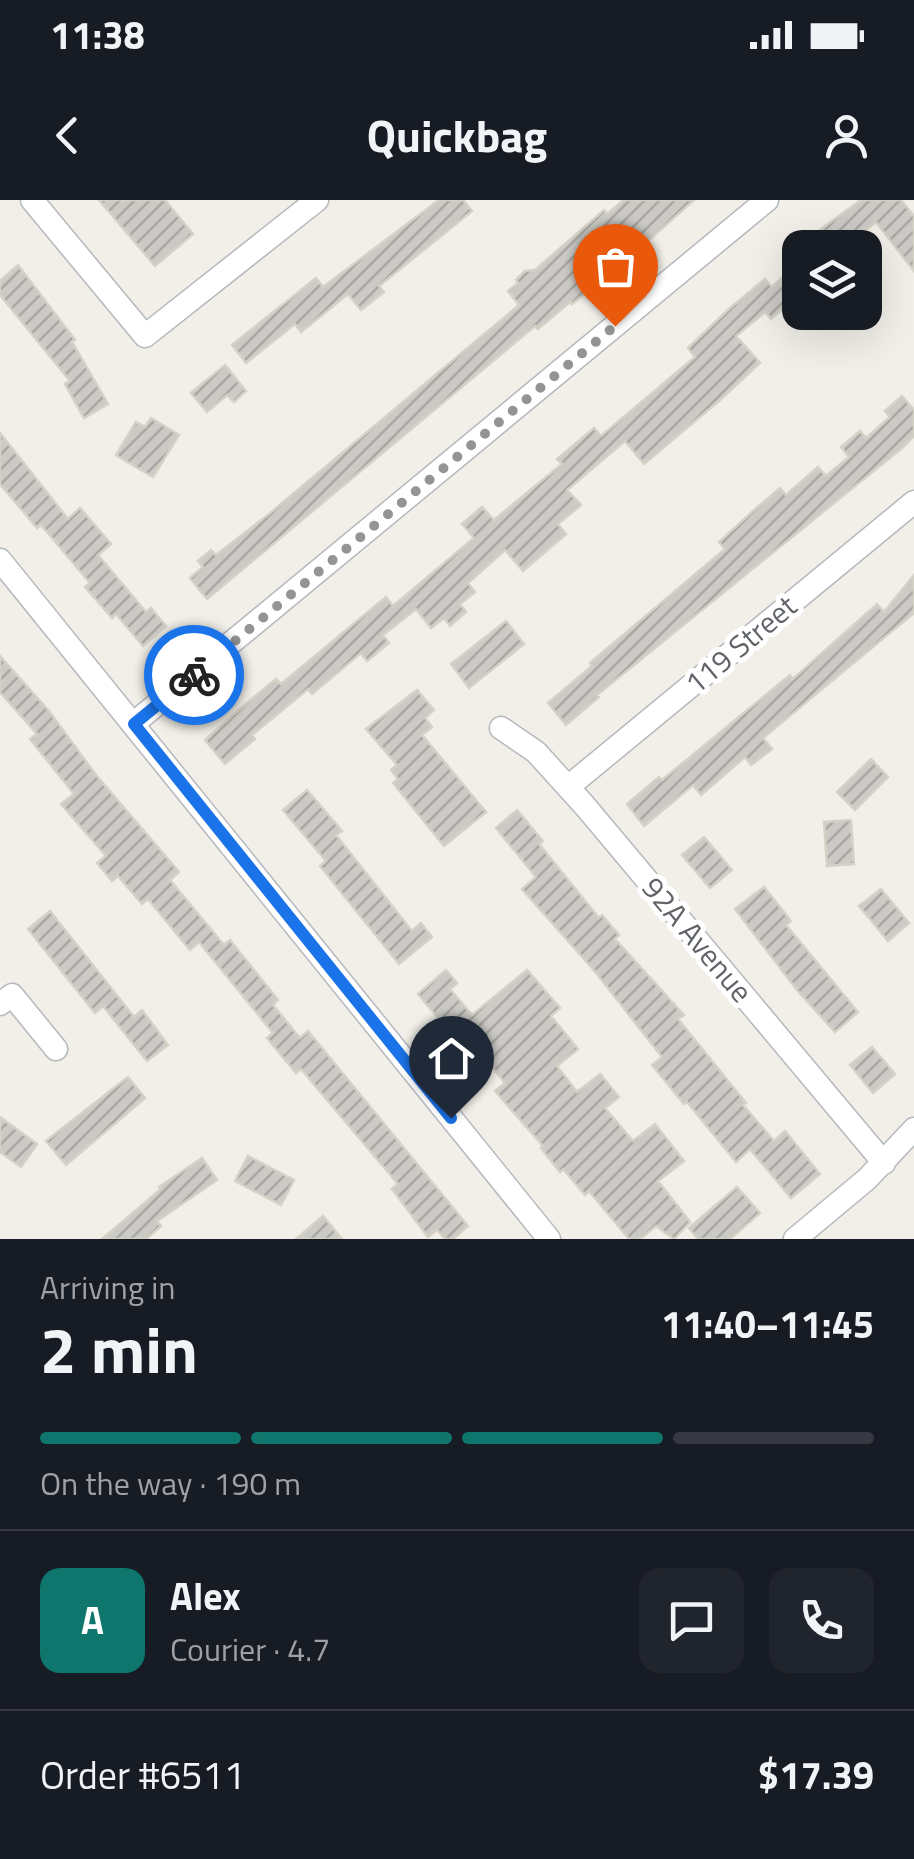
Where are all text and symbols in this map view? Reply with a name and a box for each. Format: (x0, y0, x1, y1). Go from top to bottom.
text: 11:38 (50, 6, 145, 64)
text: Quickbag (367, 101, 547, 169)
icon: back (40, 108, 95, 163)
icon: person (819, 108, 874, 163)
pin (573, 224, 658, 327)
map controls (782, 230, 882, 330)
button: layers (782, 230, 882, 330)
icon: bag (588, 239, 643, 294)
street label: 119 Street (674, 583, 807, 705)
courier (144, 625, 244, 725)
icon: bike (167, 648, 222, 703)
street label: 92A Avenue (631, 866, 764, 1012)
pin (409, 1016, 494, 1119)
icon: home (424, 1031, 479, 1086)
text: Arriving in (40, 1263, 176, 1311)
text: 11:40–11:45 (661, 1295, 874, 1353)
text: 2 min (40, 1299, 198, 1398)
text: On the way · 190 m (40, 1459, 301, 1507)
text: Alex (170, 1567, 241, 1625)
button: chat (639, 1568, 744, 1673)
button: phone (769, 1568, 874, 1673)
text: A (81, 1591, 104, 1649)
text: Courier · 4.7 (170, 1625, 330, 1673)
text: Order #6511 (40, 1746, 245, 1804)
text: $17.39 (758, 1746, 874, 1804)

